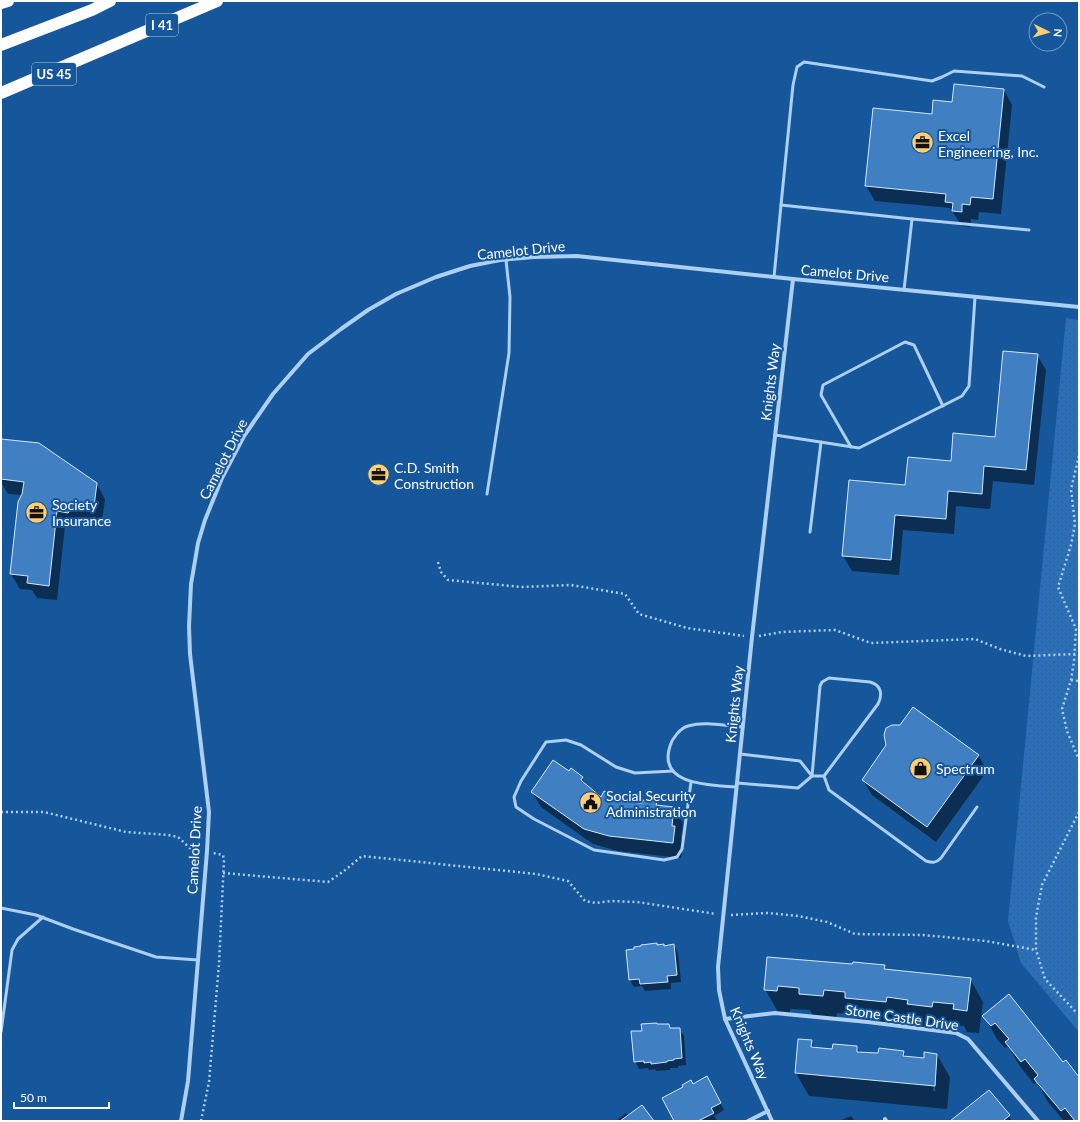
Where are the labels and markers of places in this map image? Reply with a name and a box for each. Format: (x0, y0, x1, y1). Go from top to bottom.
place label: Excel Engineering, Inc. (938, 127, 1039, 160)
office icon: Excel Engineering, Inc. (910, 130, 936, 156)
place label: C.D. Smith Construction (394, 459, 474, 492)
office icon: C.D. Smith Construction (366, 462, 392, 488)
place label: Society Insurance (52, 496, 111, 529)
office icon: Society Insurance (24, 499, 50, 525)
shop icon: Spectrum (907, 755, 933, 781)
place label: Spectrum (936, 760, 995, 777)
place label: Social Security Administration (606, 787, 697, 820)
public building icon: Social Security Administration (577, 790, 603, 816)

